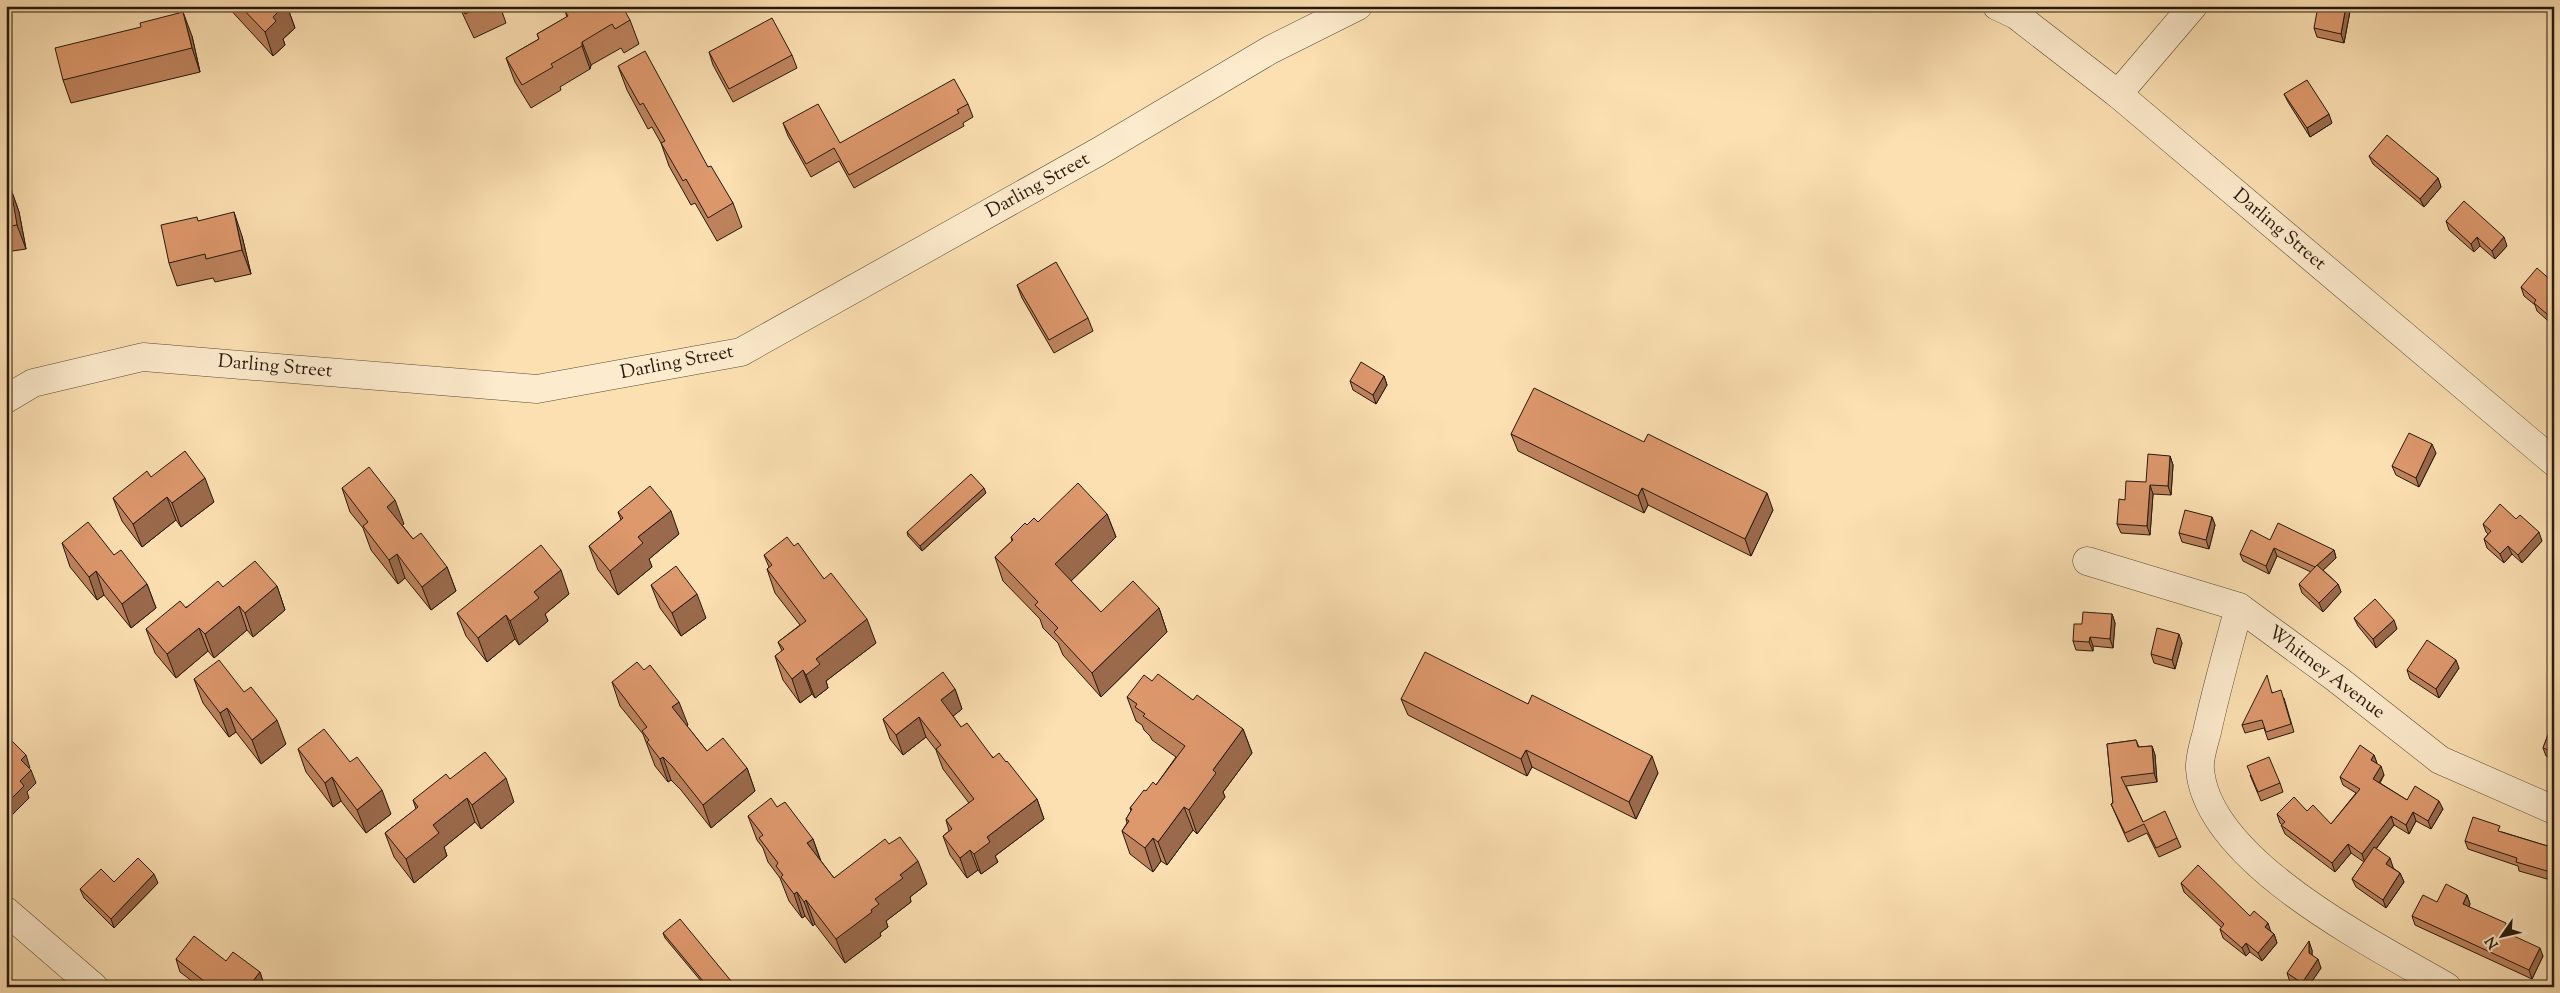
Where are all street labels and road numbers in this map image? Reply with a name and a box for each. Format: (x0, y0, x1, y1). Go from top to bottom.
street label: Darling Street (981, 146, 1095, 226)
street label: Darling Street (2226, 183, 2332, 278)
street label: Darling Street (618, 339, 736, 387)
street label: Darling Street (217, 349, 334, 385)
street label: Whitney Avenue (2262, 620, 2390, 726)

